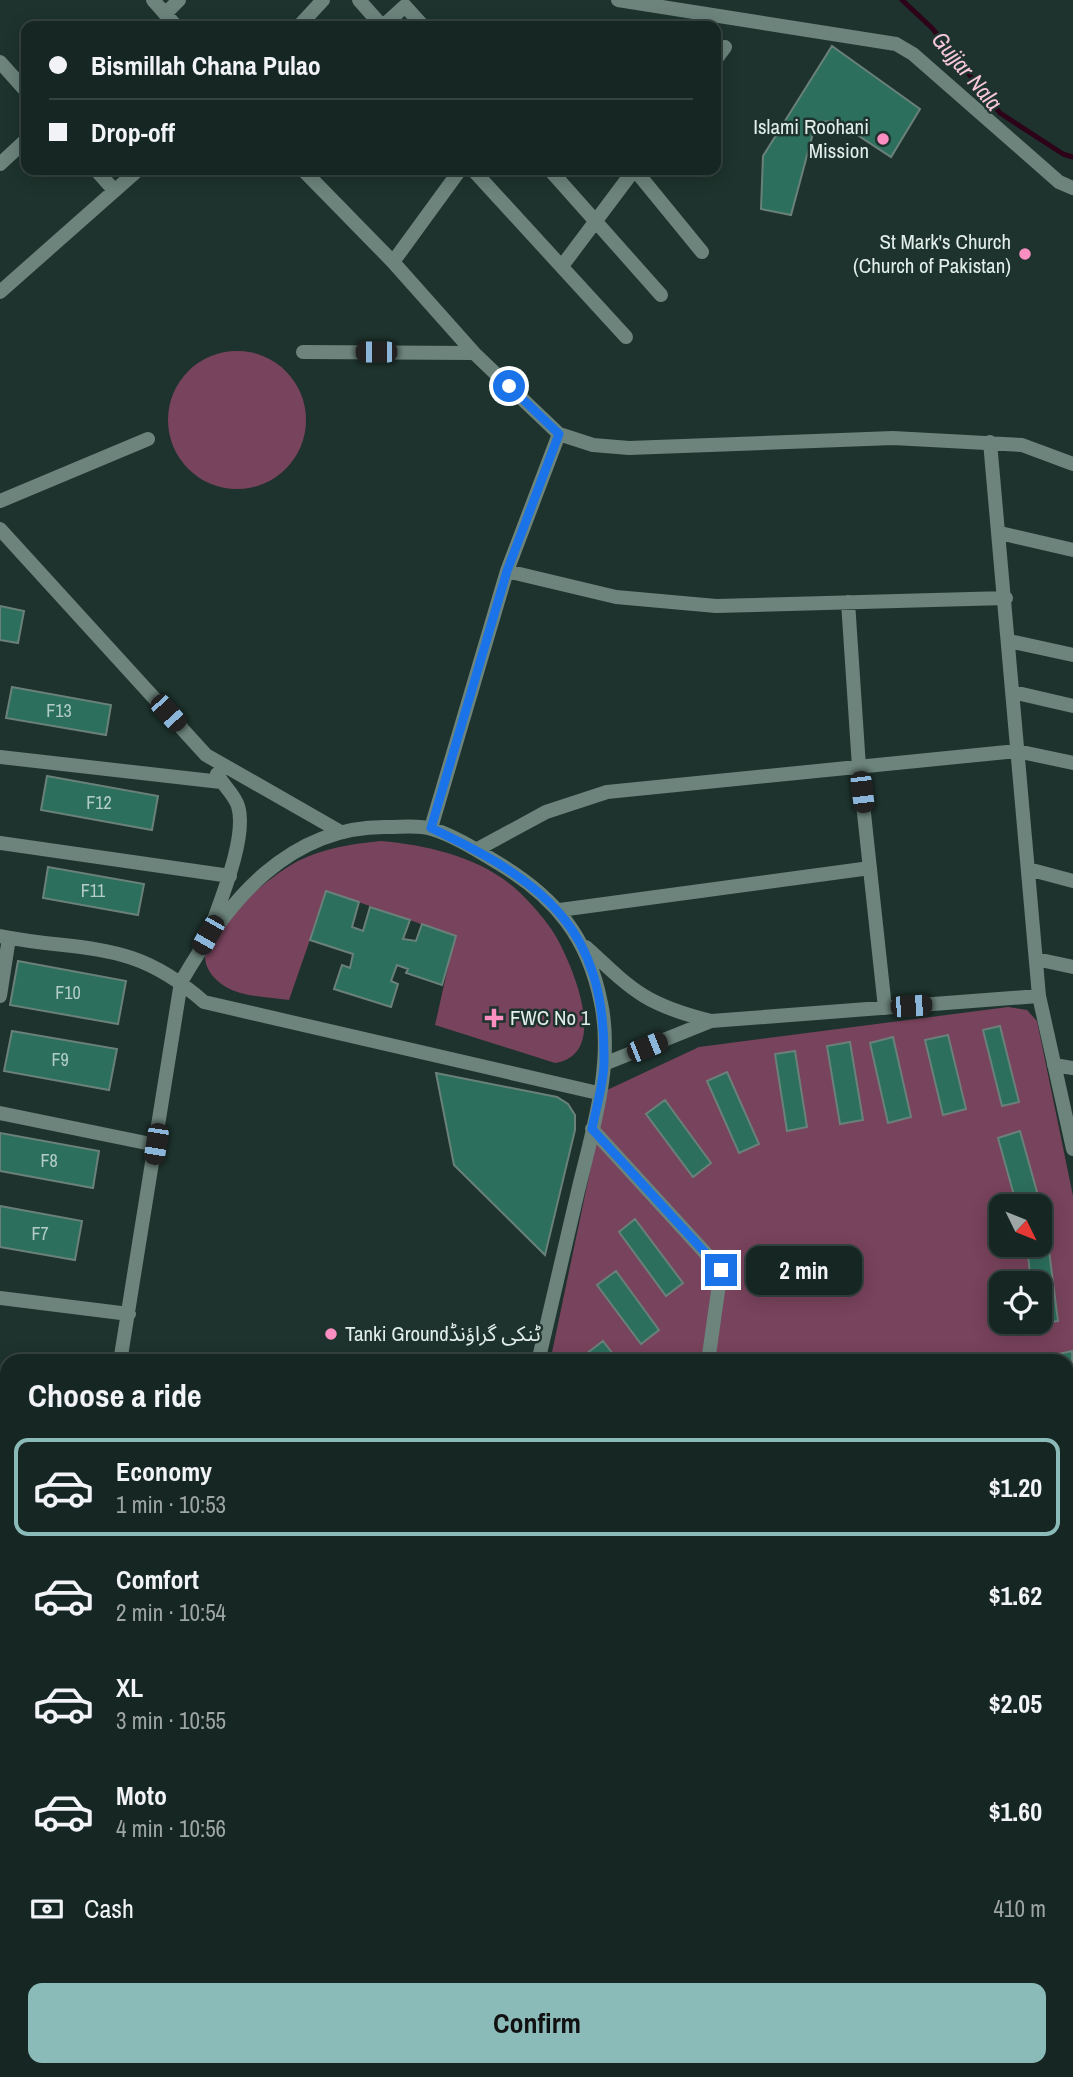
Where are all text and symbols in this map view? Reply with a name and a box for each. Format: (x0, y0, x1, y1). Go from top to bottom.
water label: Gujjar Nala (925, 25, 1010, 117)
text: Bismillah Chana Pulao (91, 48, 321, 83)
place label: Islami Roohani Mission (753, 112, 869, 165)
text: Drop-off (91, 115, 175, 150)
marker: Islami Roohani Mission (875, 131, 891, 147)
place label: St Mark's Church (Church of Pakistan) (853, 227, 1011, 280)
marker: St Mark's Church (Church of Pakistan) (1017, 246, 1033, 262)
car (356, 342, 398, 363)
route start (493, 370, 525, 402)
car (147, 690, 190, 736)
house number: F13 (46, 698, 72, 723)
car (850, 770, 875, 814)
house number: F12 (86, 790, 112, 815)
house number: F11 (81, 878, 106, 903)
car (189, 912, 228, 958)
house number: F10 (55, 980, 81, 1005)
car (890, 994, 933, 1018)
place label: FWC No 1 (510, 1003, 591, 1032)
marker: FWC No 1 (484, 1008, 504, 1028)
car (624, 1029, 671, 1065)
house number: F9 (51, 1047, 69, 1072)
car (143, 1122, 170, 1166)
house number: F8 (40, 1148, 58, 1173)
north arrow (989, 1194, 1052, 1256)
map controls (989, 1194, 1052, 1334)
house number: F7 (31, 1221, 49, 1246)
callout: 2 min (746, 1246, 861, 1294)
route end (705, 1254, 737, 1286)
text: 2 min (779, 1255, 829, 1286)
button: locate (989, 1271, 1052, 1334)
place label: Tanki Groundٹنکی گراؤنڈ (345, 1319, 541, 1348)
marker: Tanki Groundٹنکی گراؤنڈ (323, 1326, 339, 1342)
text: Choose a ride (28, 1374, 202, 1417)
text: Economy (116, 1454, 212, 1489)
icon: car (32, 1456, 95, 1519)
text: $1.20 (989, 1470, 1042, 1505)
text: 1 min · 10:53 (116, 1489, 226, 1520)
text: Comfort (116, 1562, 199, 1597)
icon: car (32, 1564, 95, 1627)
text: $1.62 (989, 1578, 1042, 1613)
text: 2 min · 10:54 (116, 1597, 226, 1628)
text: XL (116, 1670, 143, 1705)
icon: car (32, 1672, 95, 1735)
text: $2.05 (989, 1686, 1042, 1721)
text: 3 min · 10:55 (116, 1705, 226, 1736)
text: Moto (116, 1778, 167, 1813)
icon: car (32, 1780, 95, 1843)
text: $1.60 (989, 1794, 1042, 1829)
text: 4 min · 10:56 (116, 1813, 226, 1844)
icon: cash (28, 1890, 66, 1928)
text: Cash (84, 1891, 134, 1926)
text: 410 m (994, 1893, 1046, 1924)
button: Confirm (28, 1983, 1046, 2063)

